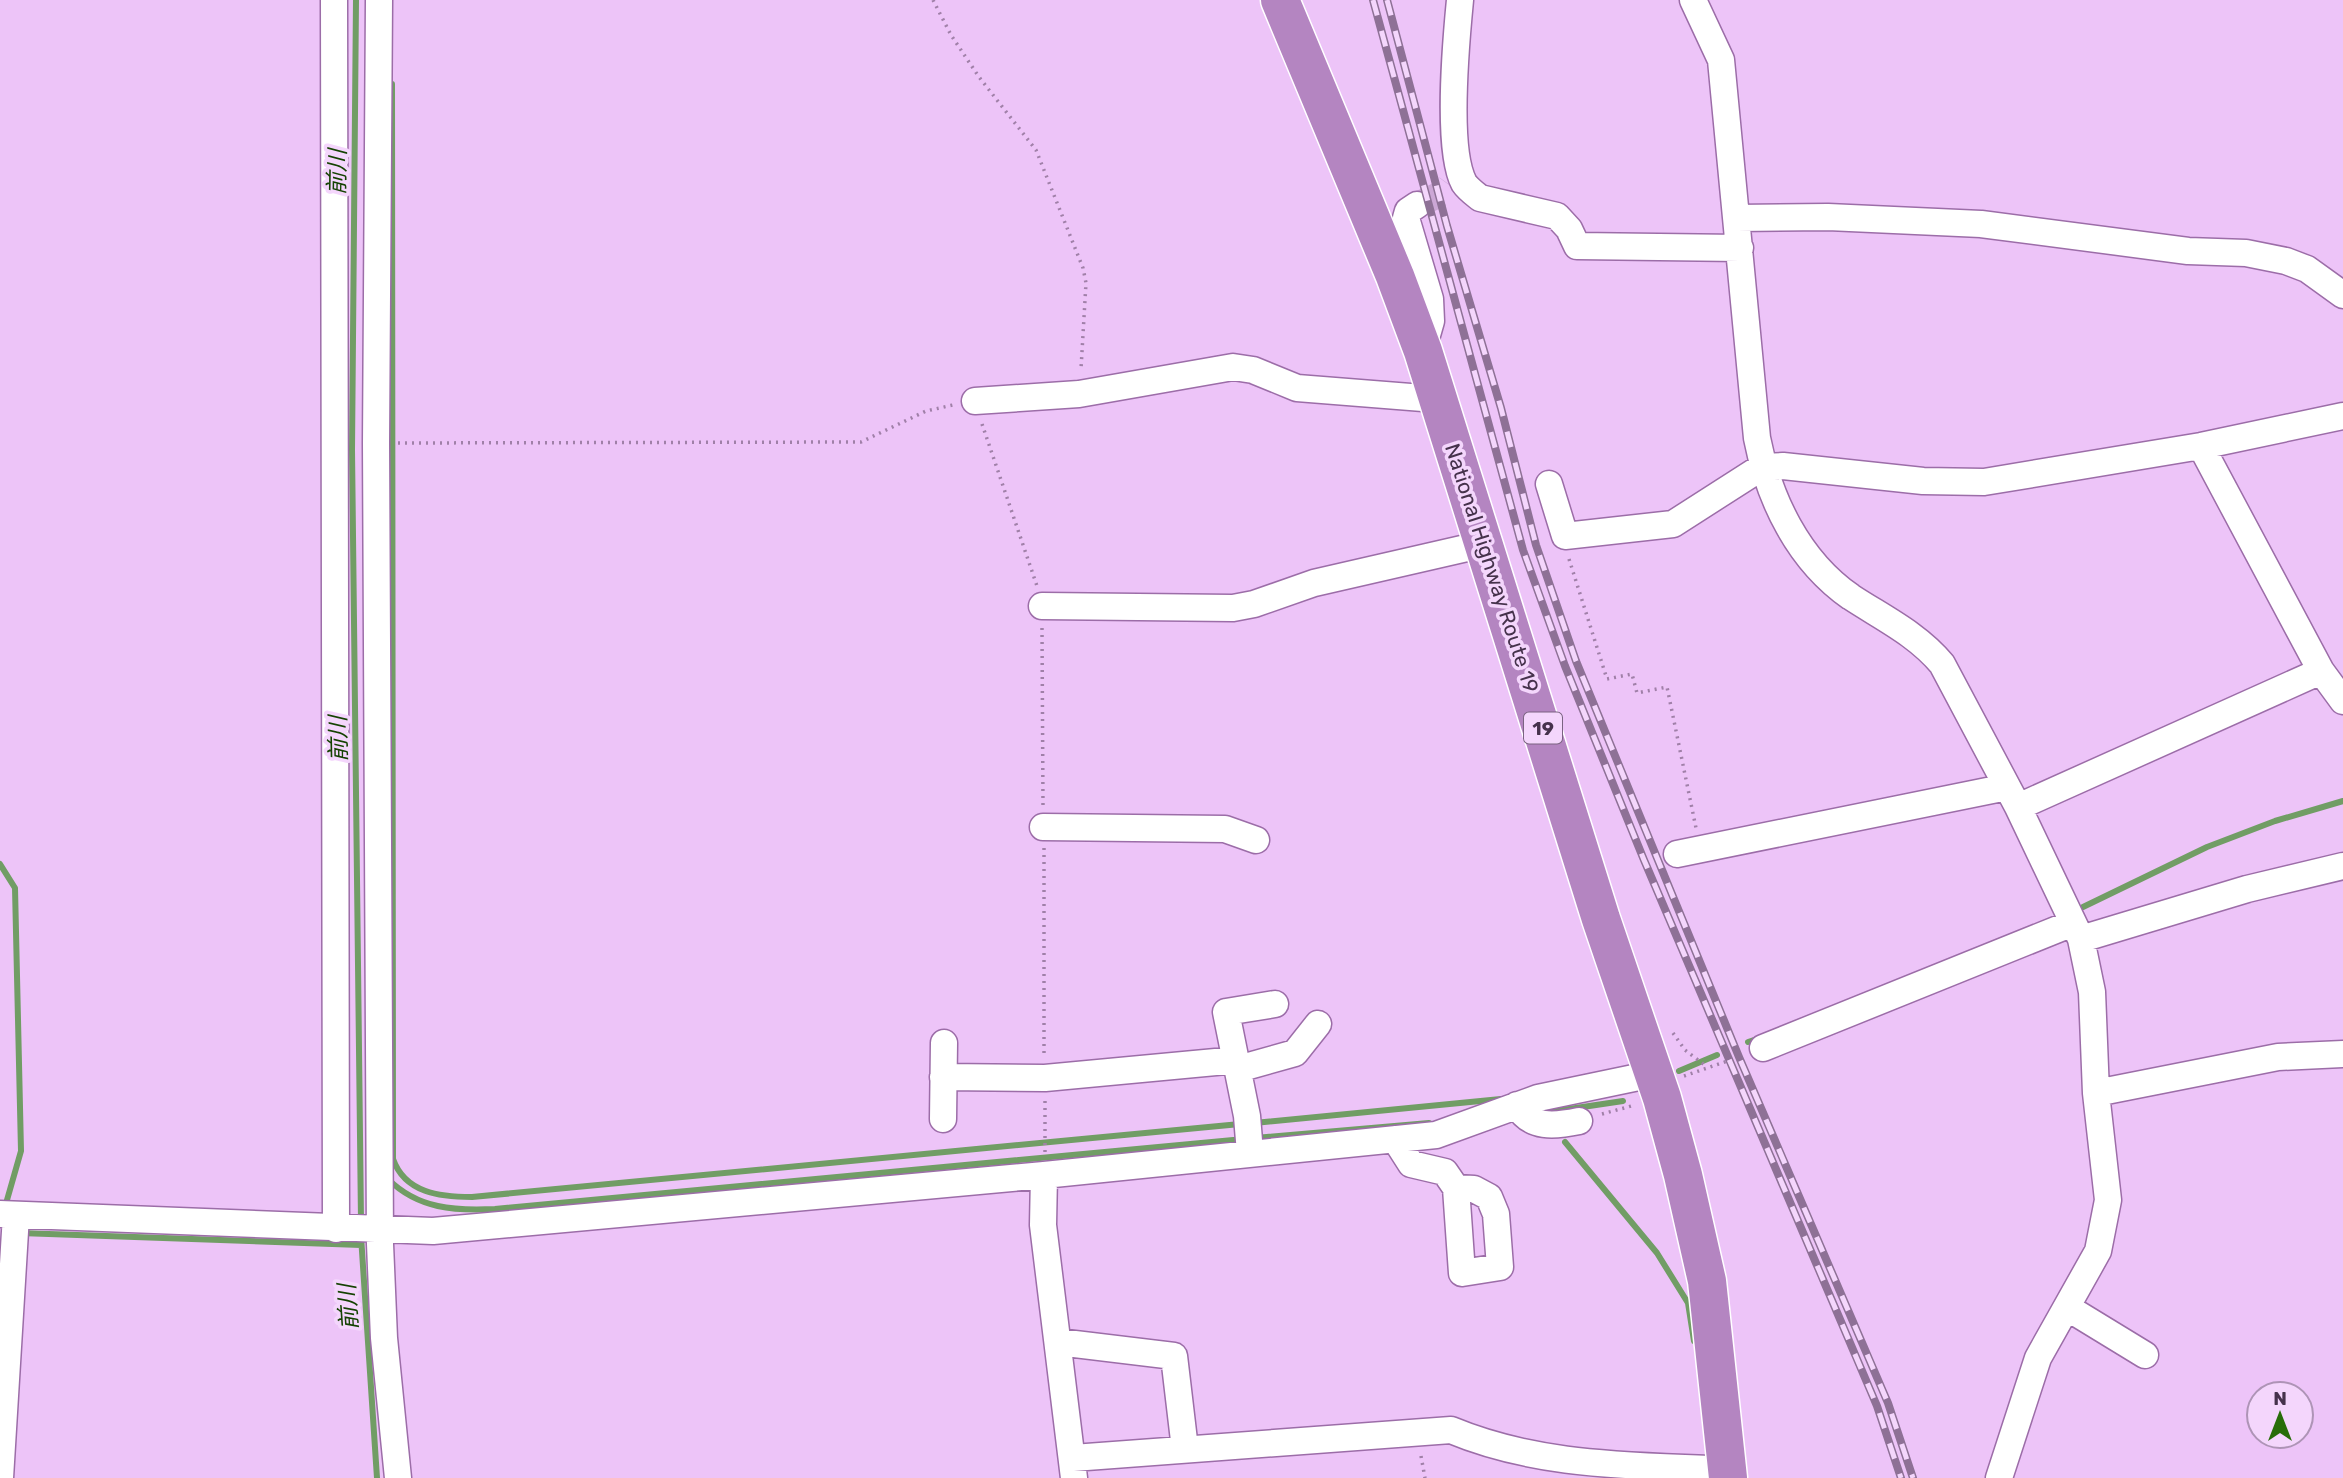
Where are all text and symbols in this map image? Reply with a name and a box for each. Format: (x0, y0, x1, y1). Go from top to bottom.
water label: 前川 (323, 146, 351, 195)
street label: National Highway Route 19 (1440, 440, 1544, 696)
road number: 19 (1524, 712, 1562, 744)
water label: 前川 (324, 713, 352, 762)
water label: 前川 (332, 1280, 364, 1331)
north arrow (2245, 1380, 2315, 1450)
text: N (2273, 1387, 2287, 1410)

